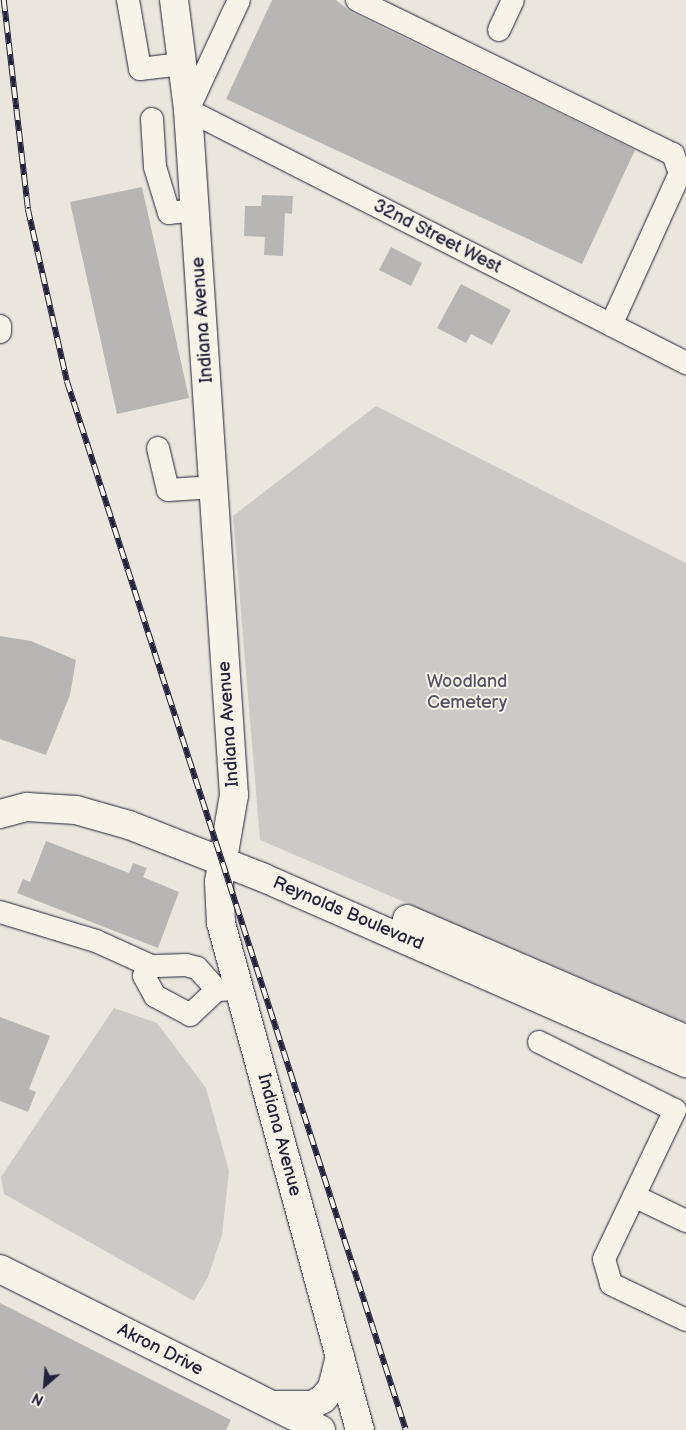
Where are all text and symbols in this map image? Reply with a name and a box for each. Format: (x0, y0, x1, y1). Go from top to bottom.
street label: 32nd Street West (369, 195, 505, 279)
street label: Indiana Avenue (188, 256, 218, 384)
street label: Indiana Avenue (214, 660, 244, 788)
park label: Woodland Cemetery (427, 672, 507, 714)
street label: Reynolds Boulevard (269, 872, 427, 956)
street label: Indiana Avenue (252, 1071, 306, 1199)
street label: Akron Drive (113, 1319, 207, 1381)
north arrow (20, 1360, 70, 1410)
text: N (29, 1389, 47, 1409)

